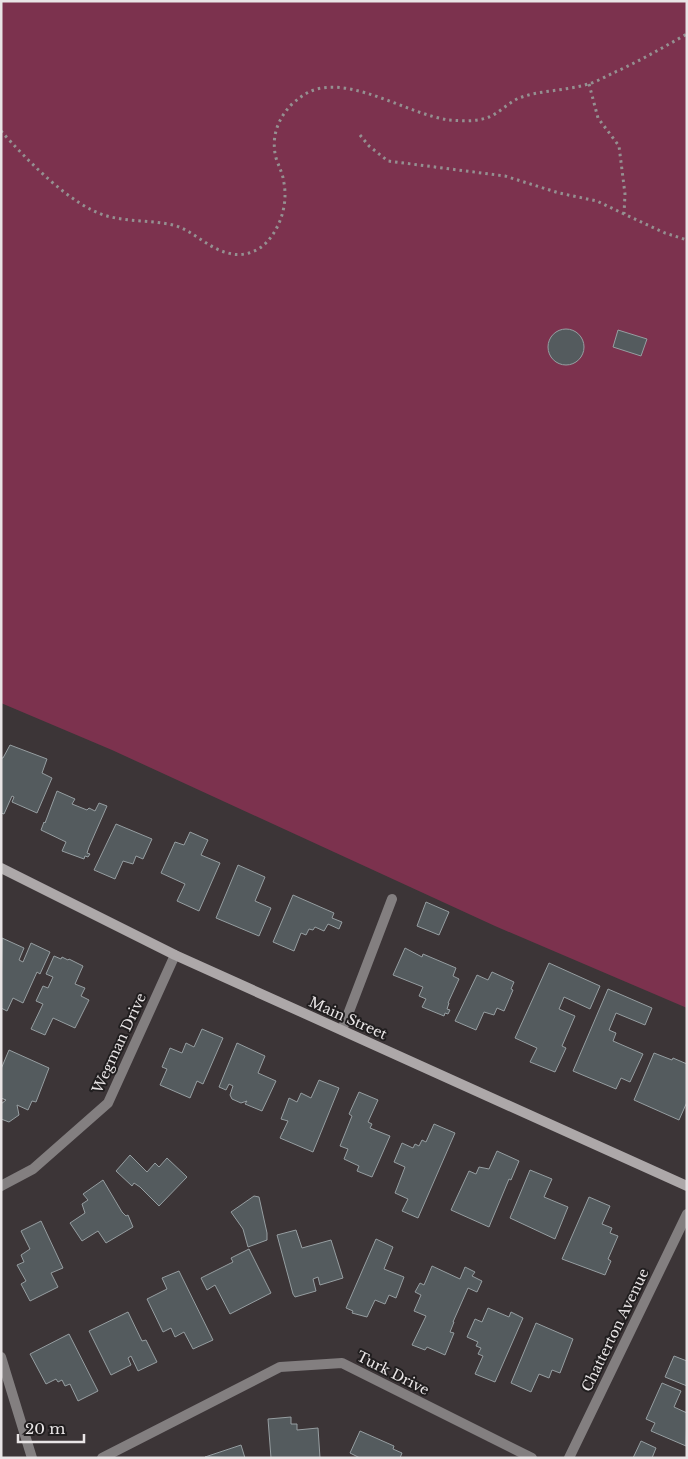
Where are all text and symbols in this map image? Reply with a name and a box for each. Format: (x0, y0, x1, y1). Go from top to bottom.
street label: Wegman Drive (88, 990, 150, 1097)
street label: Main Street (306, 993, 390, 1044)
street label: Chatterton Avenue (577, 1265, 653, 1395)
street label: Turk Drive (354, 1347, 432, 1399)
scale bar (18, 1412, 84, 1444)
text: 20 m (25, 1419, 65, 1438)

